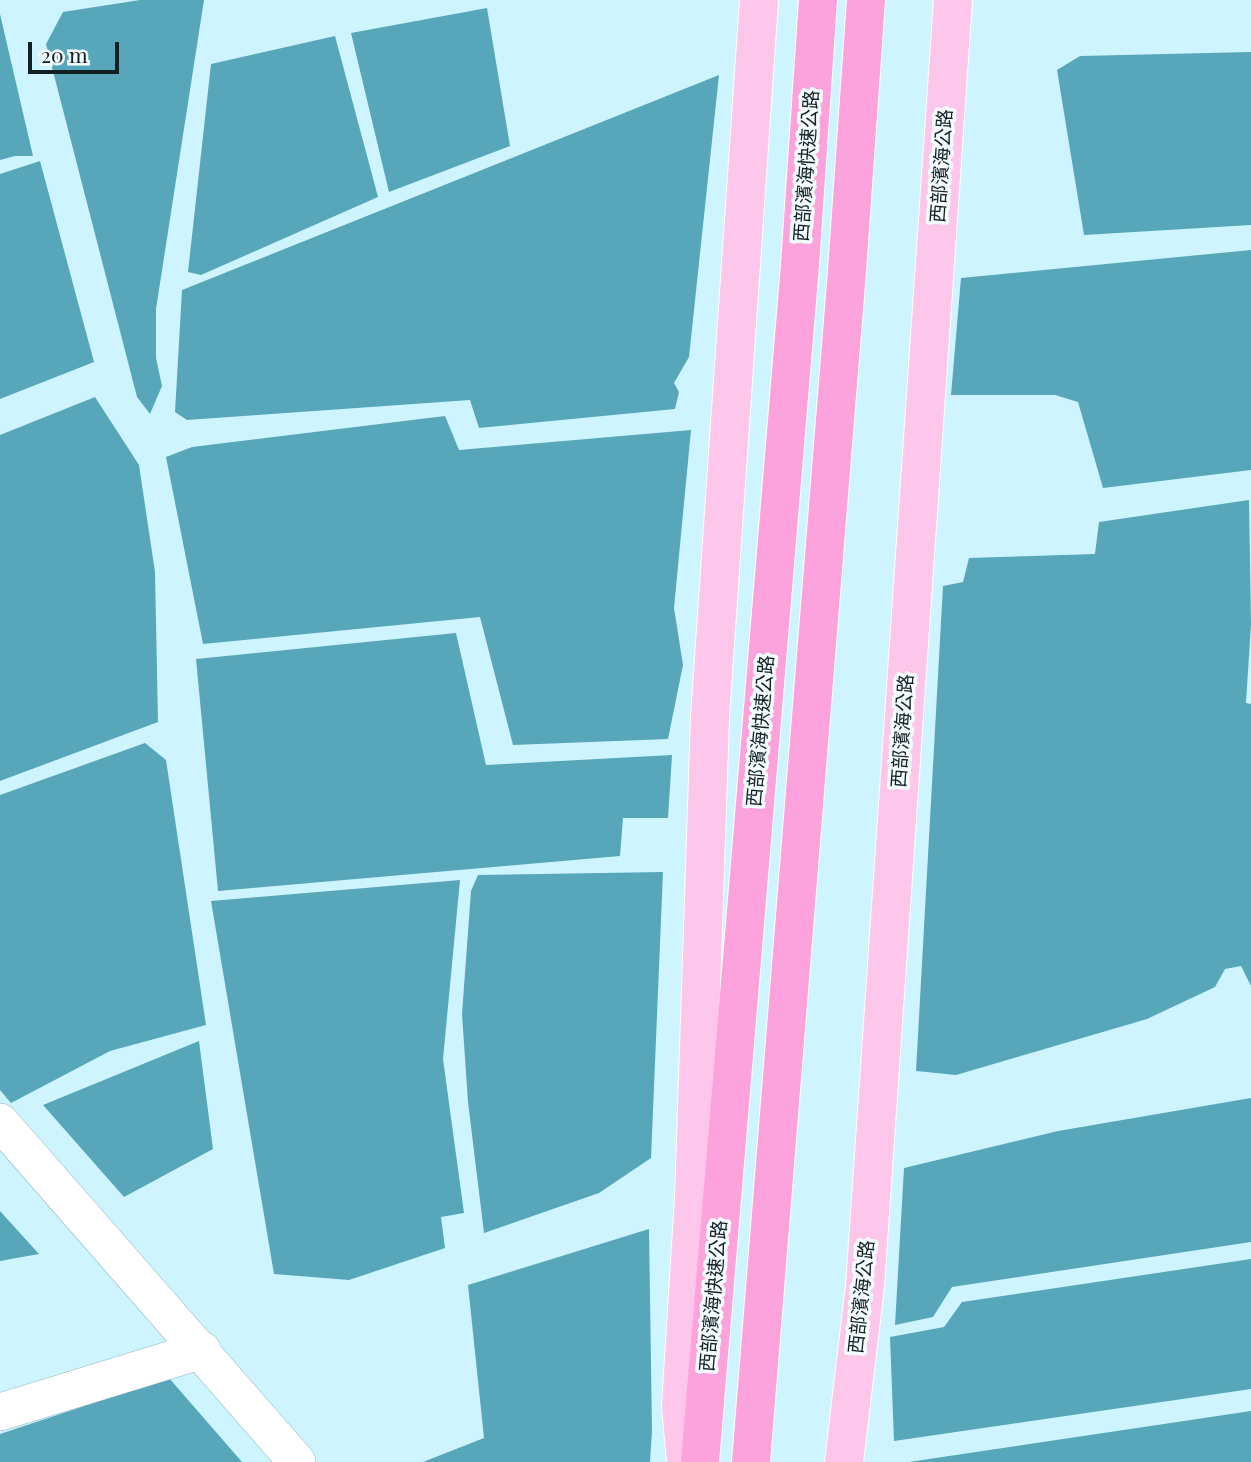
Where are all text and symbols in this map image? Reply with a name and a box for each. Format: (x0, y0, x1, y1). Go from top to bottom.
scale bar (32, 28, 122, 72)
text: 20 m (41, 40, 88, 68)
street label: 西部濱海快速公路 (790, 89, 824, 243)
street label: 西部濱海公路 (927, 108, 957, 224)
street label: 西部濱海快速公路 (743, 654, 779, 808)
street label: 西部濱海公路 (888, 673, 918, 789)
street label: 西部濱海快速公路 (696, 1219, 732, 1373)
street label: 西部濱海公路 (845, 1239, 879, 1355)

